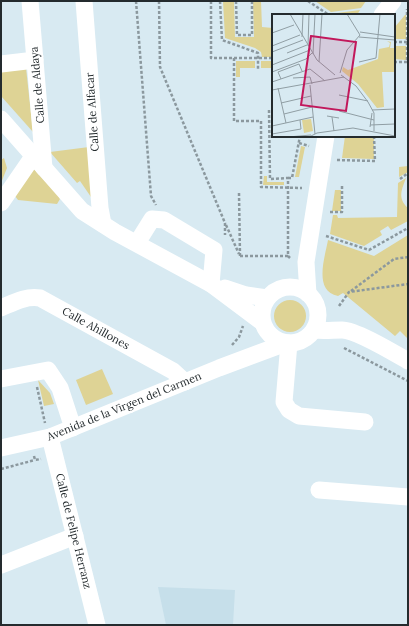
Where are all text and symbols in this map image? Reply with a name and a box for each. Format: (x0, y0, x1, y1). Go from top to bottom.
inset map (272, 14, 395, 137)
street label: Calle de Aldaya (27, 46, 47, 124)
street label: Calle de Alfacar (82, 72, 102, 152)
street label: Calle Ahillones (60, 304, 132, 352)
street label: Avenida de la Virgen del Carmen (44, 368, 204, 444)
street label: Calle de Felipe Herranz (53, 472, 95, 591)

